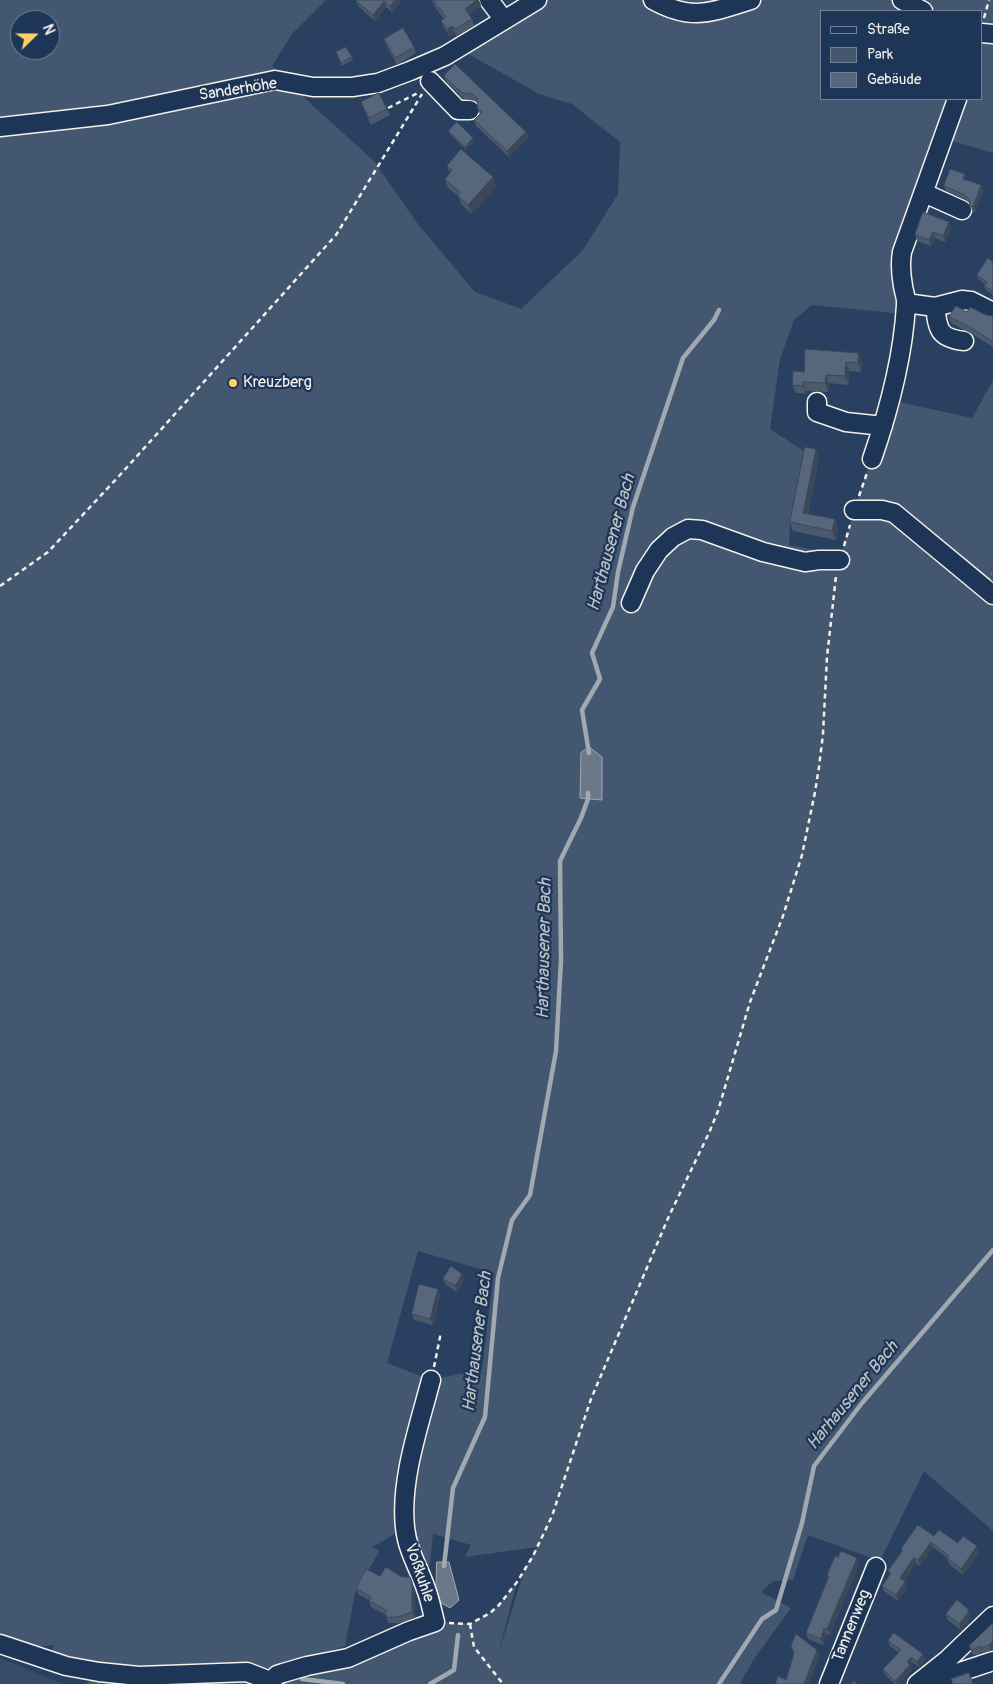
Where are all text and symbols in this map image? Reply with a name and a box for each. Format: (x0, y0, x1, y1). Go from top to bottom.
north arrow (10, 10, 60, 60)
legend (820, 10, 983, 100)
text: Straße (867, 20, 910, 39)
text: N (39, 22, 58, 37)
text: Park (867, 45, 893, 64)
text: Gebäude (867, 70, 921, 89)
street label: Sanderhöhe (198, 74, 278, 106)
place label: Kreuzberg (243, 373, 312, 393)
marker: Kreuzberg (227, 377, 239, 389)
water label: Harthausener Bach (583, 472, 641, 614)
water label: Harthausener Bach (533, 878, 557, 1020)
water label: Harthausener Bach (459, 1271, 497, 1413)
water label: Harhausener Bach (803, 1337, 903, 1455)
street label: Voßkuhle (400, 1541, 438, 1605)
street label: Tannenweg (829, 1587, 875, 1665)

